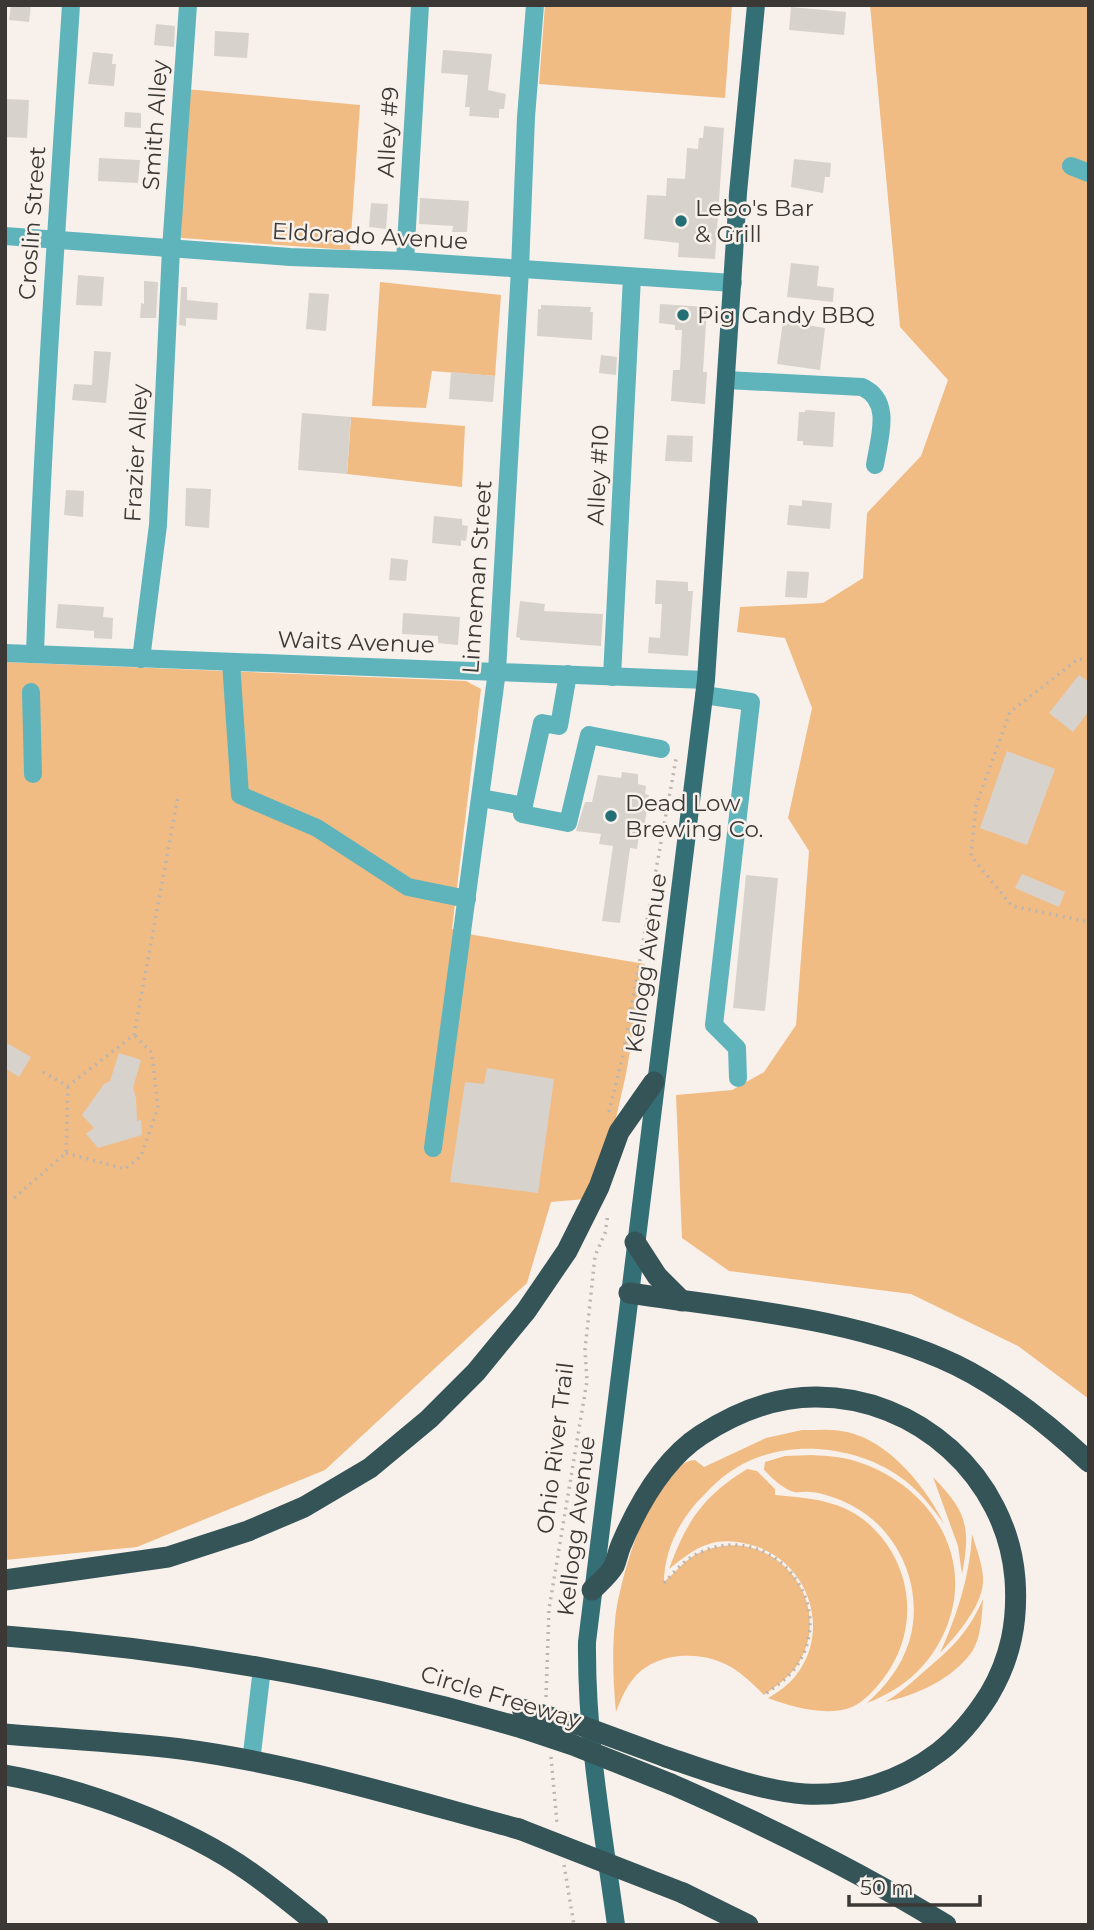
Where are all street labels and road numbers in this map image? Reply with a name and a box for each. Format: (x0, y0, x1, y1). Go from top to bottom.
street label: Smith Alley (136, 58, 174, 191)
street label: Alley #9 (372, 86, 404, 178)
street label: Croslin Street (13, 145, 51, 301)
street label: Eldorado Avenue (271, 217, 469, 255)
street label: Frazier Alley (118, 383, 154, 523)
street label: Alley #10 (581, 424, 615, 526)
street label: Linneman Street (456, 479, 498, 675)
street label: Waits Avenue (277, 625, 435, 659)
street label: Kellogg Avenue (620, 872, 672, 1054)
street label: Ohio River Trail (531, 1361, 579, 1535)
street label: Kellogg Avenue (551, 1435, 601, 1617)
street label: Circle Freeway (417, 1659, 585, 1735)

